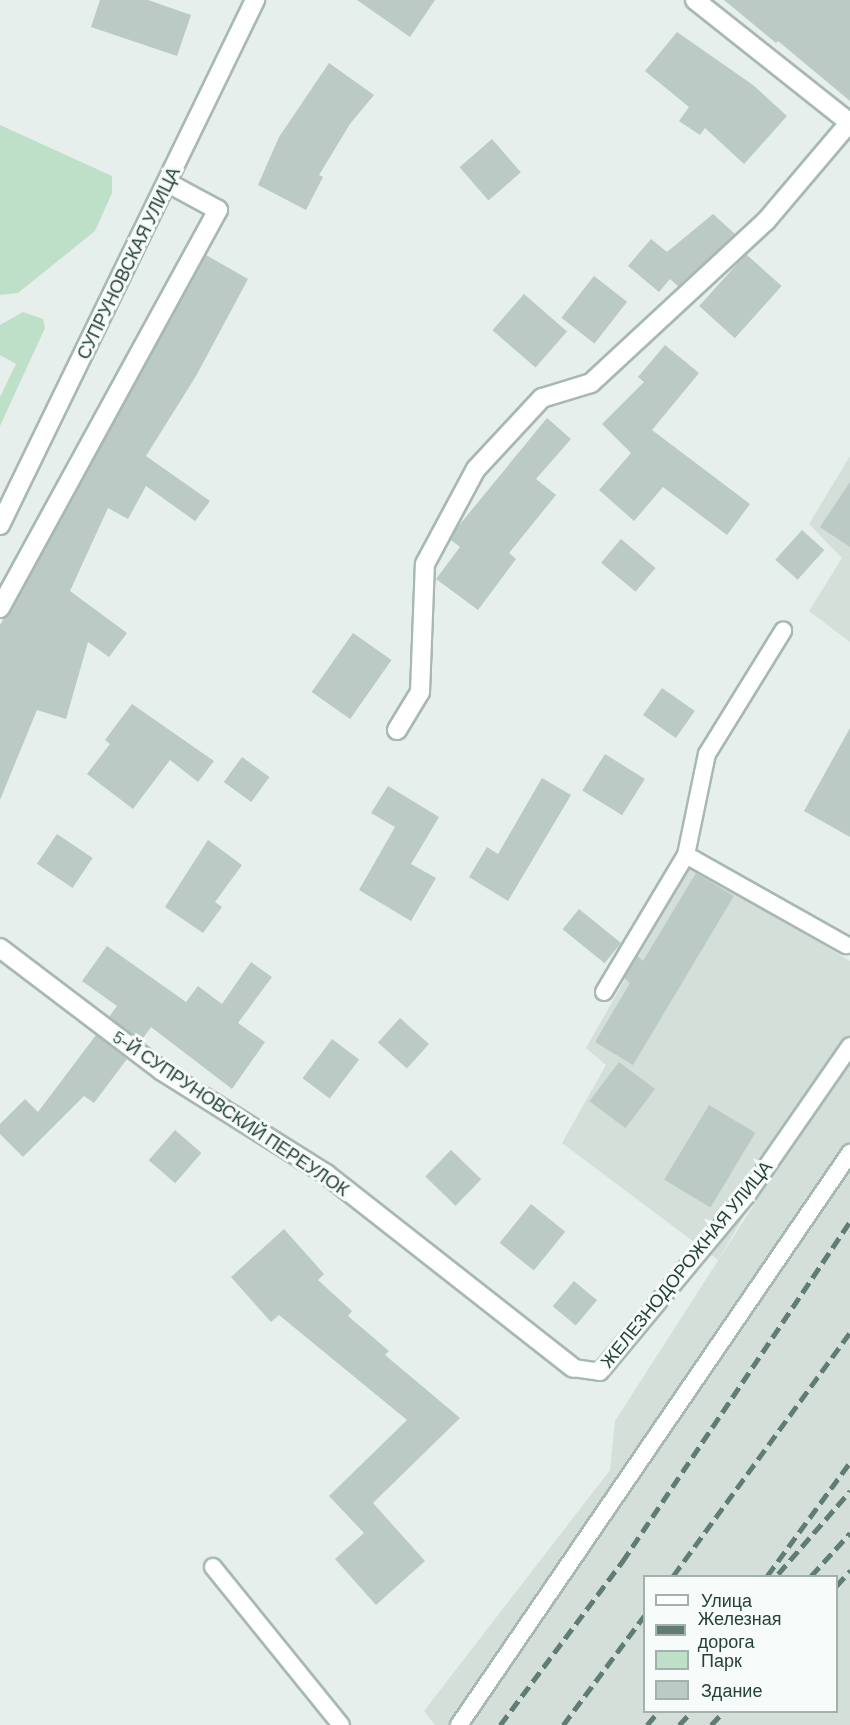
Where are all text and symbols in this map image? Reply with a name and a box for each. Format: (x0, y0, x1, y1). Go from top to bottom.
street label: СУПРУНОВСКАЯ УЛИЦА (72, 163, 184, 363)
street label: 5-Й СУПРУНОВСКИЙ ПЕРЕУЛОК (109, 1026, 353, 1200)
street label: ЖЕЛЕЗНОДОРОЖНАЯ УЛИЦА (596, 1156, 776, 1372)
legend (643, 1575, 838, 1713)
text: Улица (701, 1589, 752, 1611)
text: Железная дорога (698, 1607, 782, 1652)
text: Парк (701, 1649, 742, 1671)
text: Здание (701, 1679, 762, 1701)

